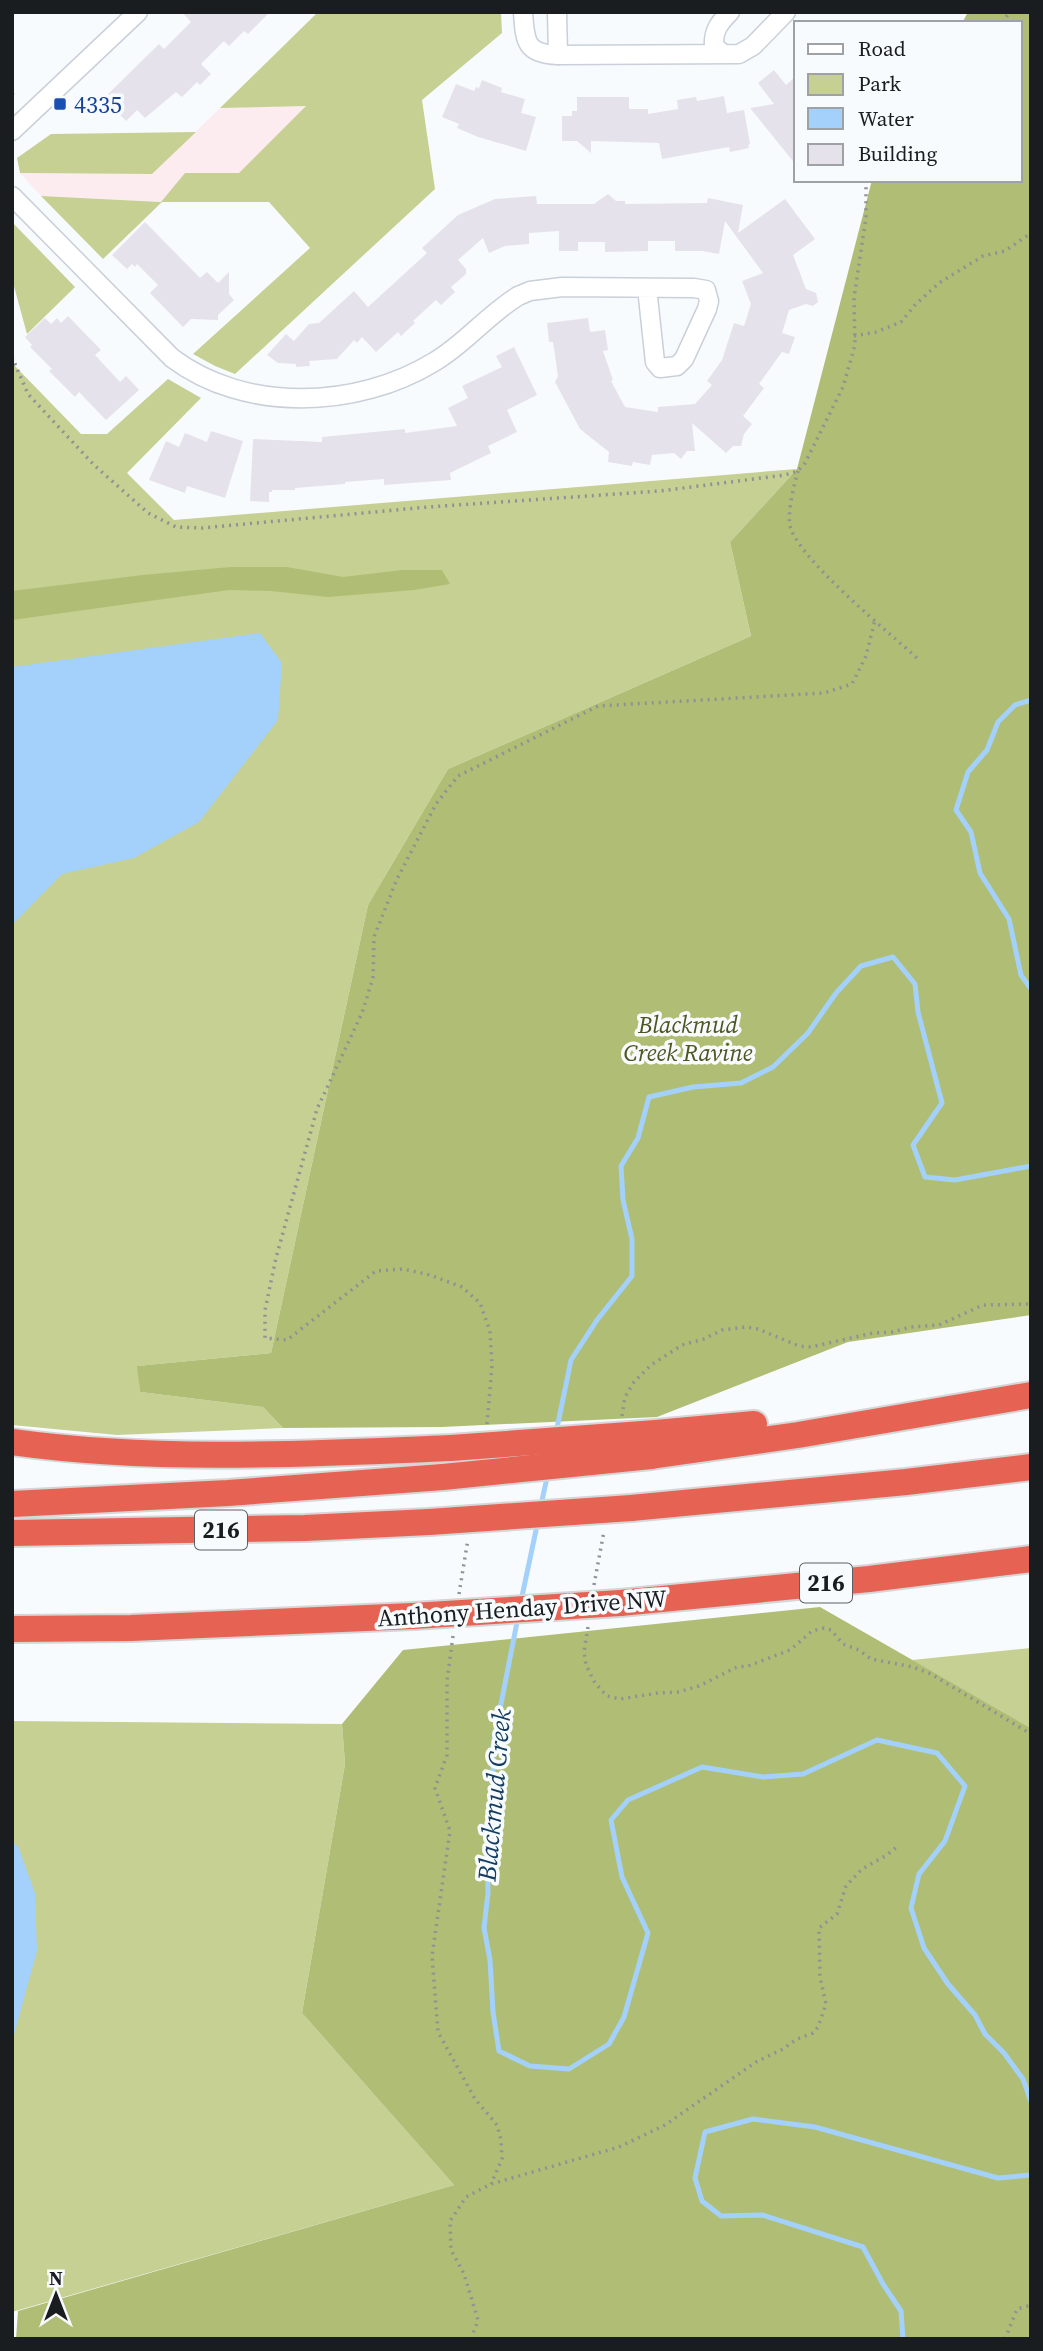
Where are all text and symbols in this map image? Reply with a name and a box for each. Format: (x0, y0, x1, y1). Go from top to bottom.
legend (794, 21, 1022, 182)
text: Road (858, 34, 906, 63)
text: Park (858, 69, 902, 98)
place label: 4335 (74, 88, 122, 121)
marker: 4335 (52, 96, 68, 112)
text: Water (858, 104, 914, 133)
text: Building (858, 139, 937, 168)
park label: Blackmud Creek Ravine (623, 1008, 753, 1069)
road number: 216 (195, 1511, 247, 1550)
road number: 216 (800, 1564, 852, 1602)
street label: Anthony Henday Drive NW (376, 1581, 668, 1635)
water label: Blackmud Creek (468, 1707, 520, 1884)
north arrow (21, 2260, 91, 2330)
text: N (49, 2265, 63, 2291)

